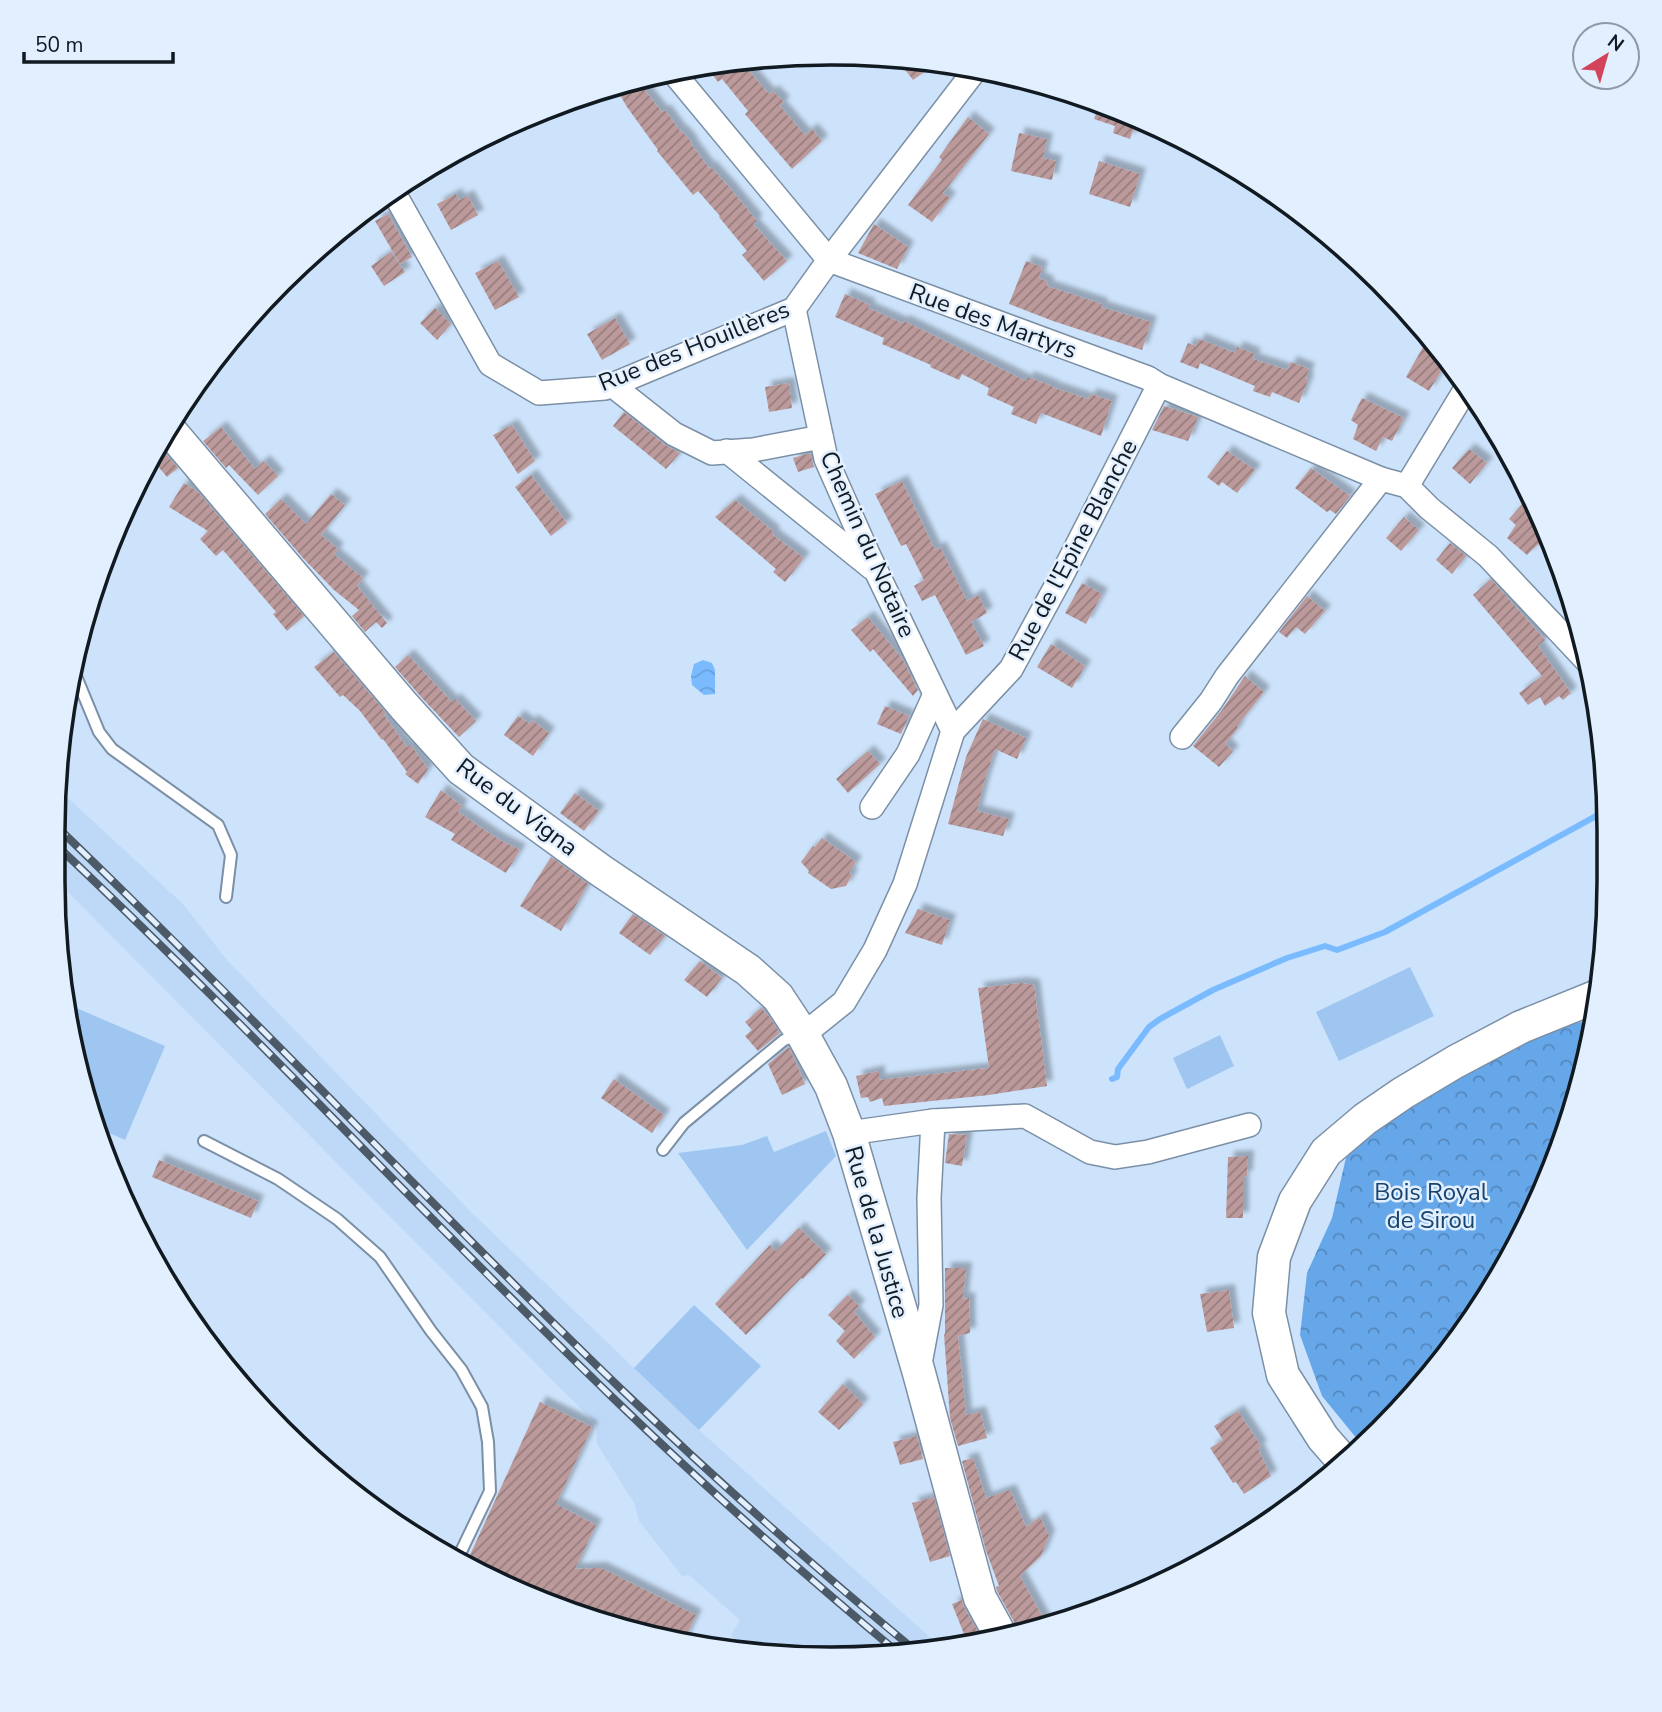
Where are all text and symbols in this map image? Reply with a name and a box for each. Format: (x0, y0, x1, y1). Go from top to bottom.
scale bar (24, 21, 173, 65)
north arrow (1571, 21, 1641, 91)
text: N (1602, 29, 1629, 58)
text: 50 m (35, 31, 84, 59)
street label: Rue des Martyrs (905, 276, 1081, 366)
street label: Rue des Houillères (594, 293, 794, 399)
street label: Rue de l'Epine Blanche (1001, 434, 1145, 666)
street label: Chemin du Notaire (813, 446, 923, 642)
street label: Rue du Vigna (450, 751, 584, 863)
street label: Rue de la Justice (837, 1142, 917, 1322)
park label: Bois Royal de Sirou (1374, 1176, 1488, 1236)

